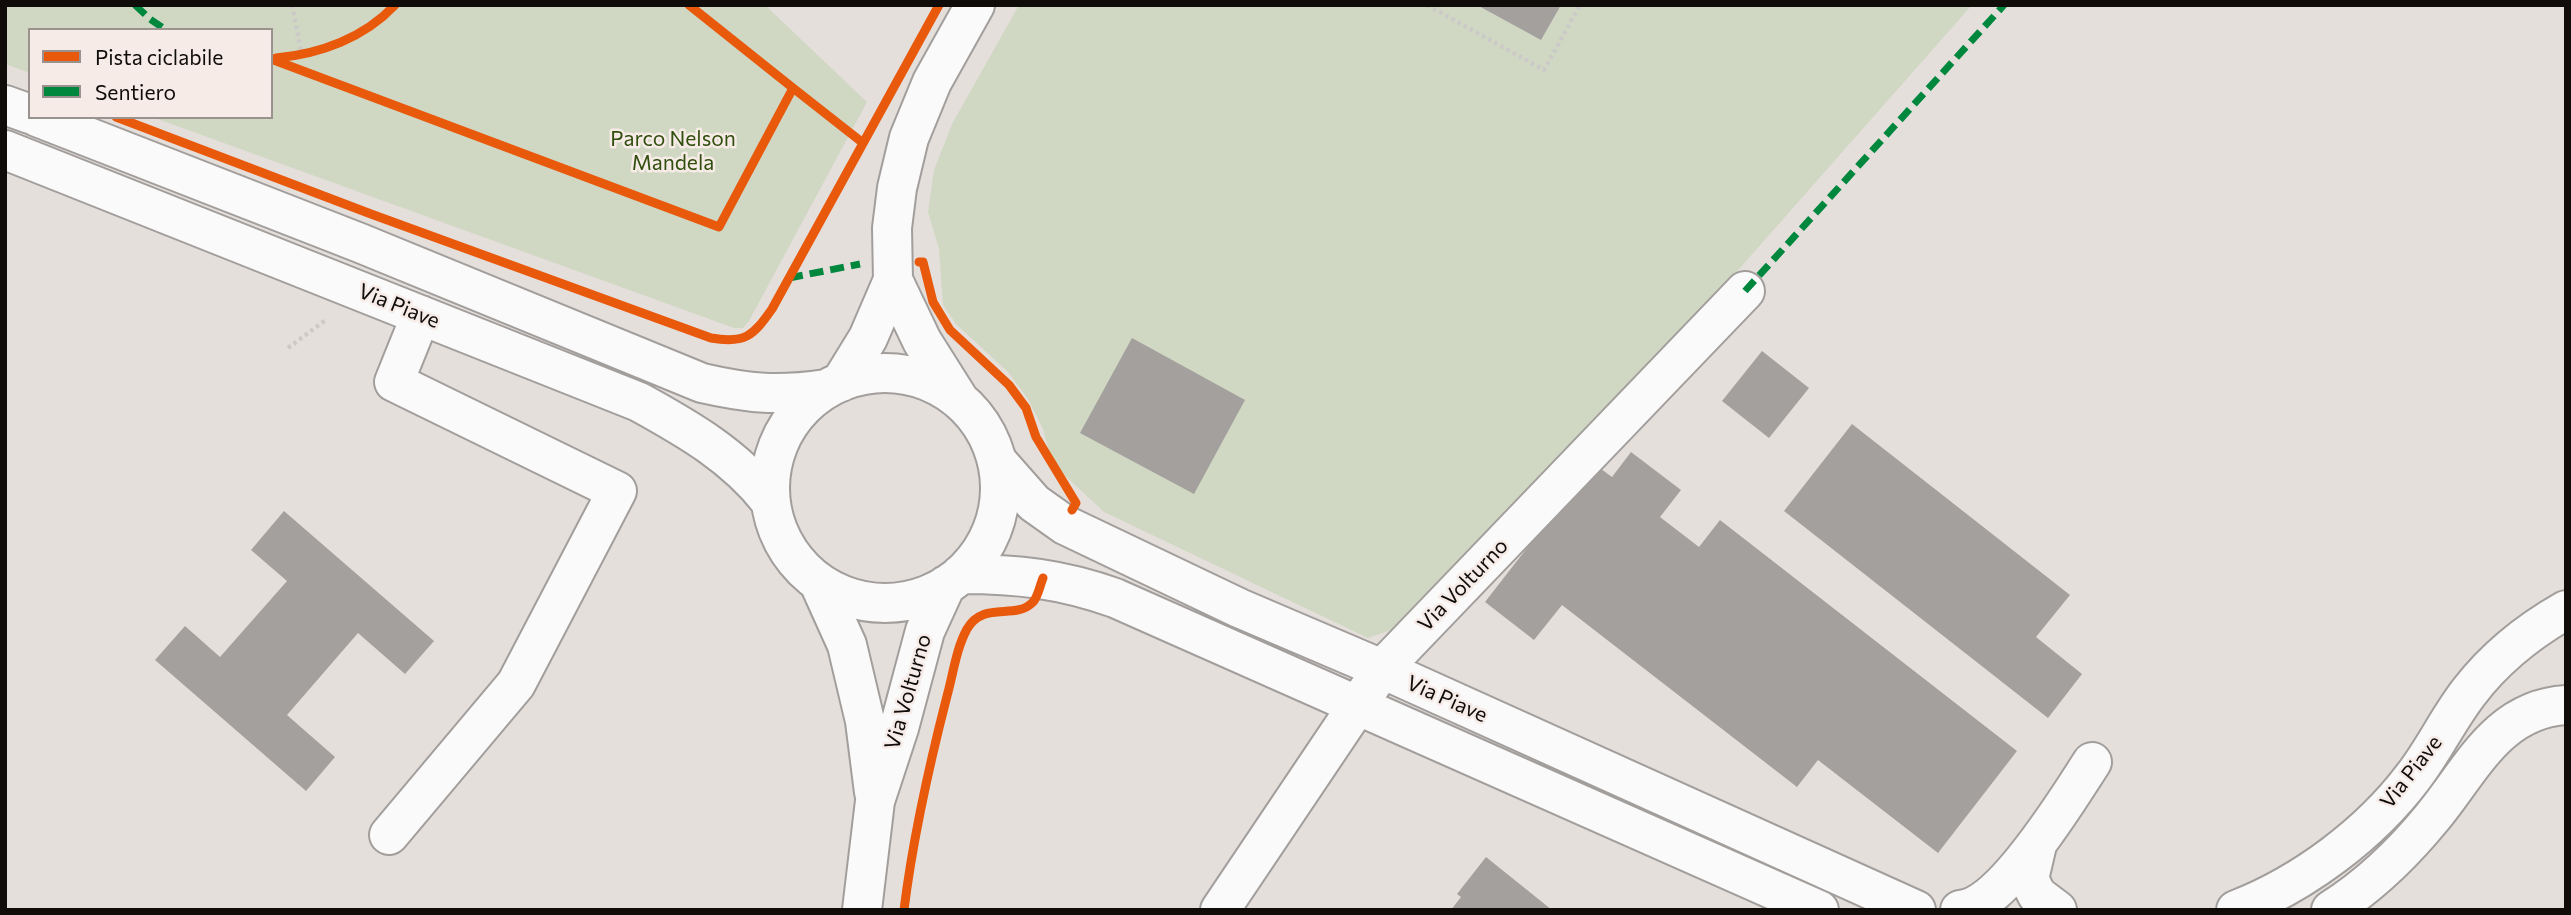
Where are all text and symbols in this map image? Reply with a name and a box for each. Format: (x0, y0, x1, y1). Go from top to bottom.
legend (28, 28, 273, 119)
text: Pista ciclabile (95, 44, 223, 69)
text: Sentiero (95, 79, 176, 104)
park label: Parco Nelson Mandela (610, 126, 736, 176)
street label: Via Piave (355, 278, 443, 334)
street label: Via Volturno (1413, 533, 1513, 637)
street label: Via Volturno (879, 631, 937, 753)
street label: Via Piave (1403, 670, 1491, 728)
street label: Via Piave (2375, 731, 2447, 813)

